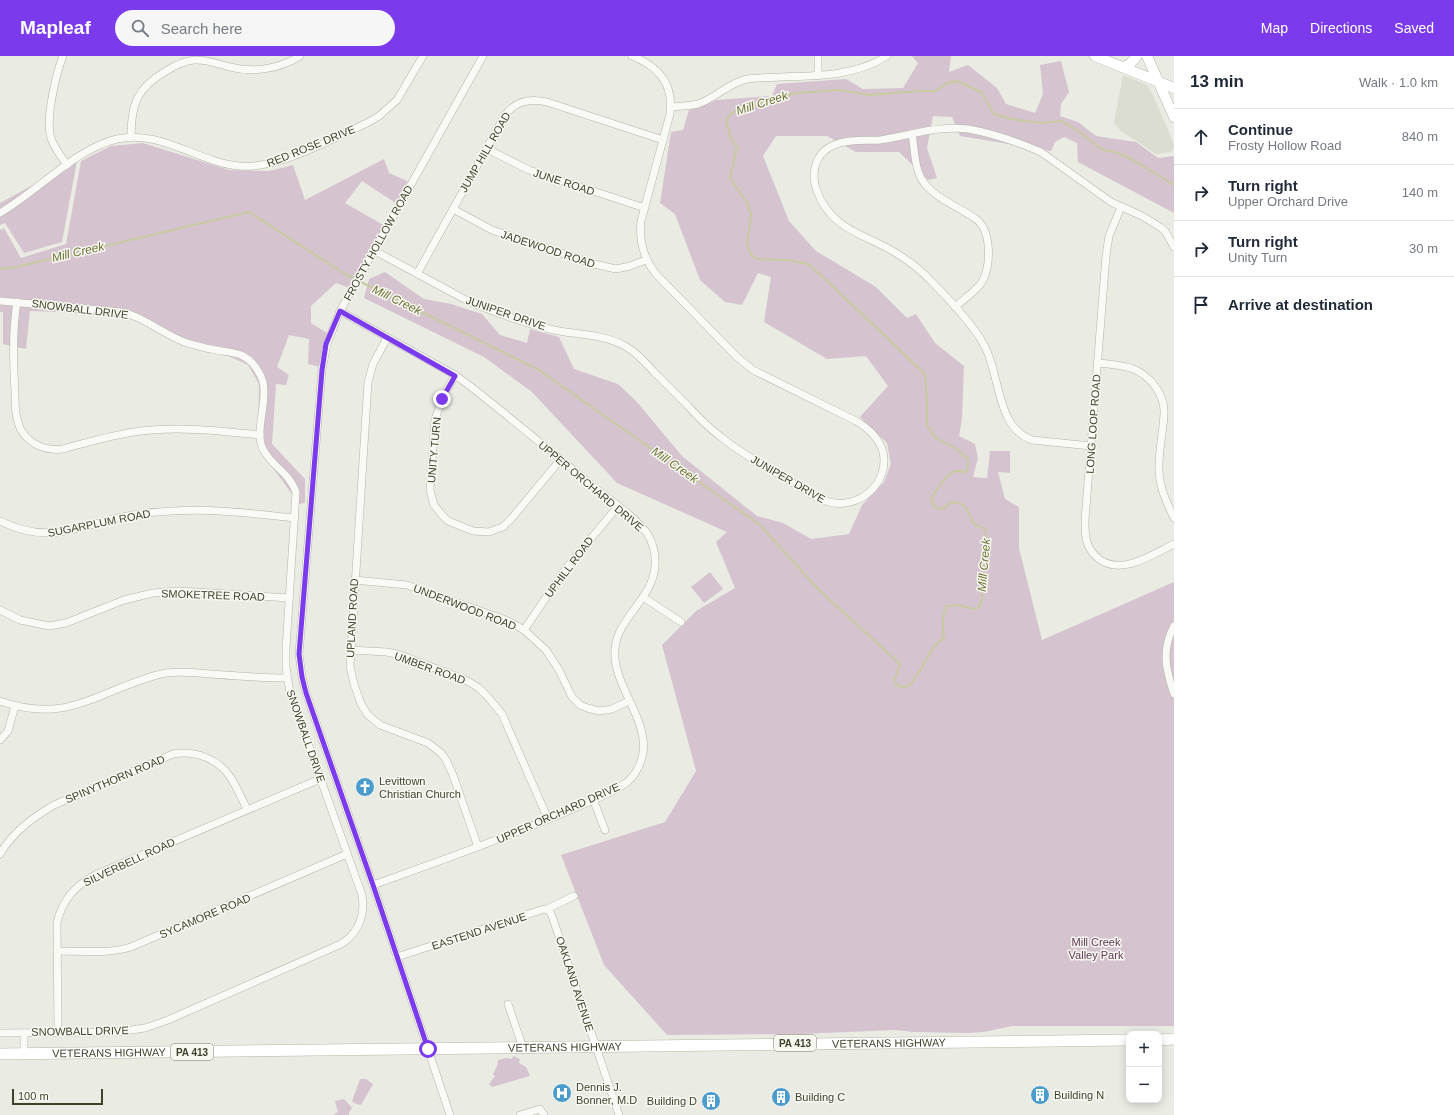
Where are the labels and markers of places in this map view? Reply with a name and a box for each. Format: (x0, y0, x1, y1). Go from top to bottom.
place label: Levittown Christian Church (379, 775, 461, 800)
church icon: Levittown Christian Church (354, 776, 376, 798)
place label: Dennis J. Bonner, M.D (576, 1081, 637, 1106)
hospital icon: Dennis J. Bonner, M.D (551, 1082, 573, 1104)
building icon: Building N (1029, 1084, 1051, 1106)
building icon: Building C (770, 1086, 792, 1108)
place label: Building N (1054, 1089, 1104, 1101)
building icon: Building D (700, 1090, 722, 1112)
place label: Building C (795, 1091, 845, 1103)
place label: Building D (647, 1095, 697, 1107)

